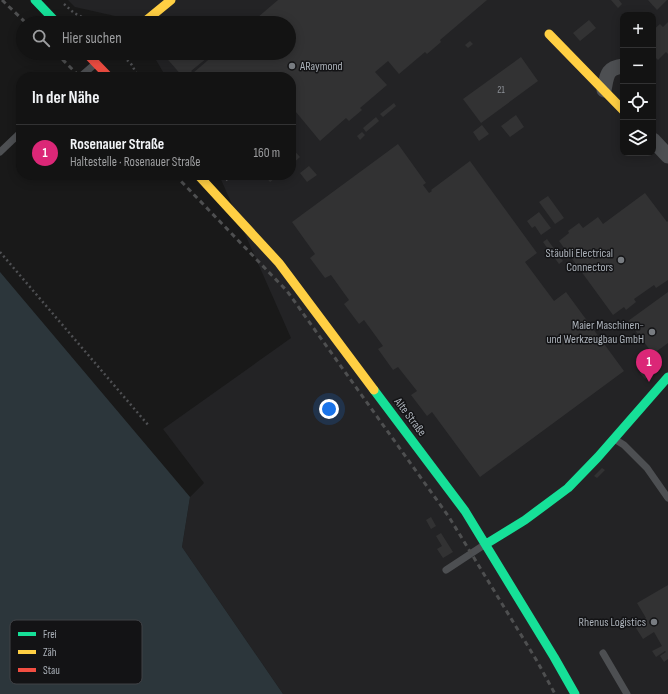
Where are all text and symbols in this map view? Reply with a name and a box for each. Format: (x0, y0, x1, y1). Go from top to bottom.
map controls (620, 12, 656, 156)
button: + (620, 12, 656, 48)
search box (16, 16, 296, 60)
icon: search (30, 27, 52, 49)
text: Hier suchen (62, 29, 122, 48)
button: − (620, 48, 656, 84)
place label: ARaymond (299, 59, 343, 74)
marker: ARaymond (287, 61, 297, 71)
house number: 21 (497, 84, 505, 96)
button: locate (620, 84, 656, 120)
text: In der Nähe (32, 88, 99, 108)
button: layers (620, 120, 656, 156)
text: Rosenauer Straße (70, 135, 164, 154)
text: 1 (42, 145, 48, 161)
text: 160 m (254, 145, 280, 161)
text: Haltestelle · Rosenauer Straße (70, 154, 201, 170)
place label: Stäubli Electrical Connectors (545, 246, 613, 275)
marker: Stäubli Electrical Connectors (616, 255, 626, 265)
place label: Maier Maschinen- und Werkzeugbau GmbH (546, 318, 644, 347)
marker: Maier Maschinen- und Werkzeugbau GmbH (647, 327, 657, 337)
pin: 1 (636, 349, 662, 382)
street label: Alte Straße (390, 394, 429, 439)
your location (319, 399, 339, 419)
place label: Rhenus Logistics (579, 615, 646, 630)
marker: Rhenus Logistics (649, 617, 659, 627)
legend (10, 620, 142, 684)
text: Frei (43, 628, 57, 641)
text: Zäh (43, 646, 57, 659)
text: Stau (43, 664, 60, 677)

